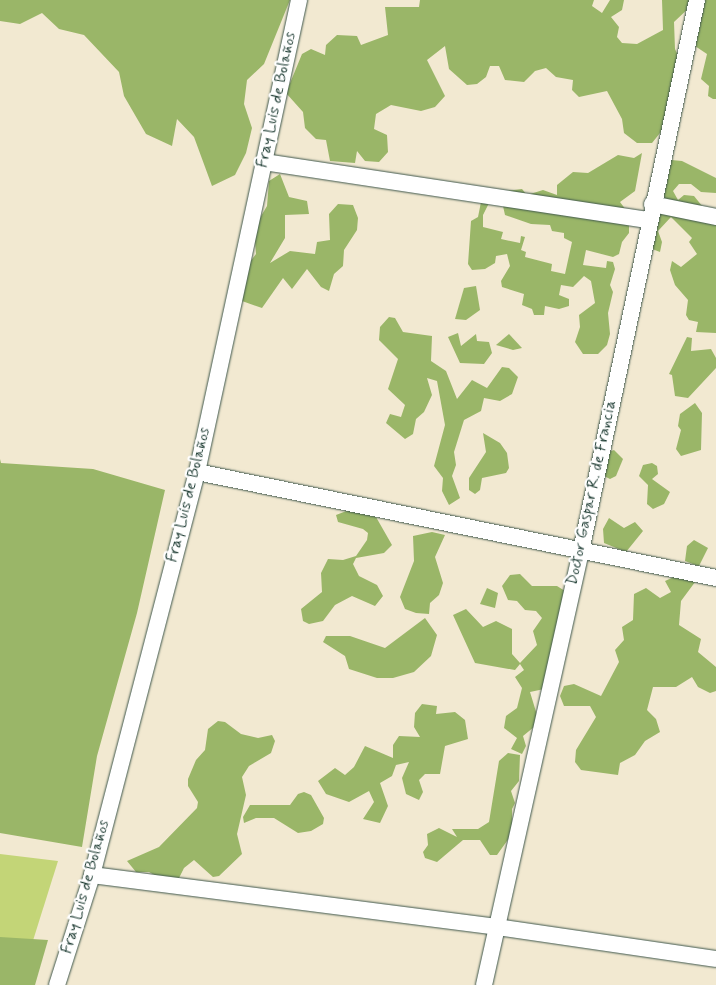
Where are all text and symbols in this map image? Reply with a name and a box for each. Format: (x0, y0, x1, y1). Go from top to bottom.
street label: Fray Luis de Bolaños (253, 31, 301, 169)
street label: Doctor Gaspar R. de Francia (563, 398, 621, 588)
street label: Fray Luis de Bolaños (163, 426, 215, 564)
street label: Fray Luis de Bolaños (58, 818, 114, 956)

